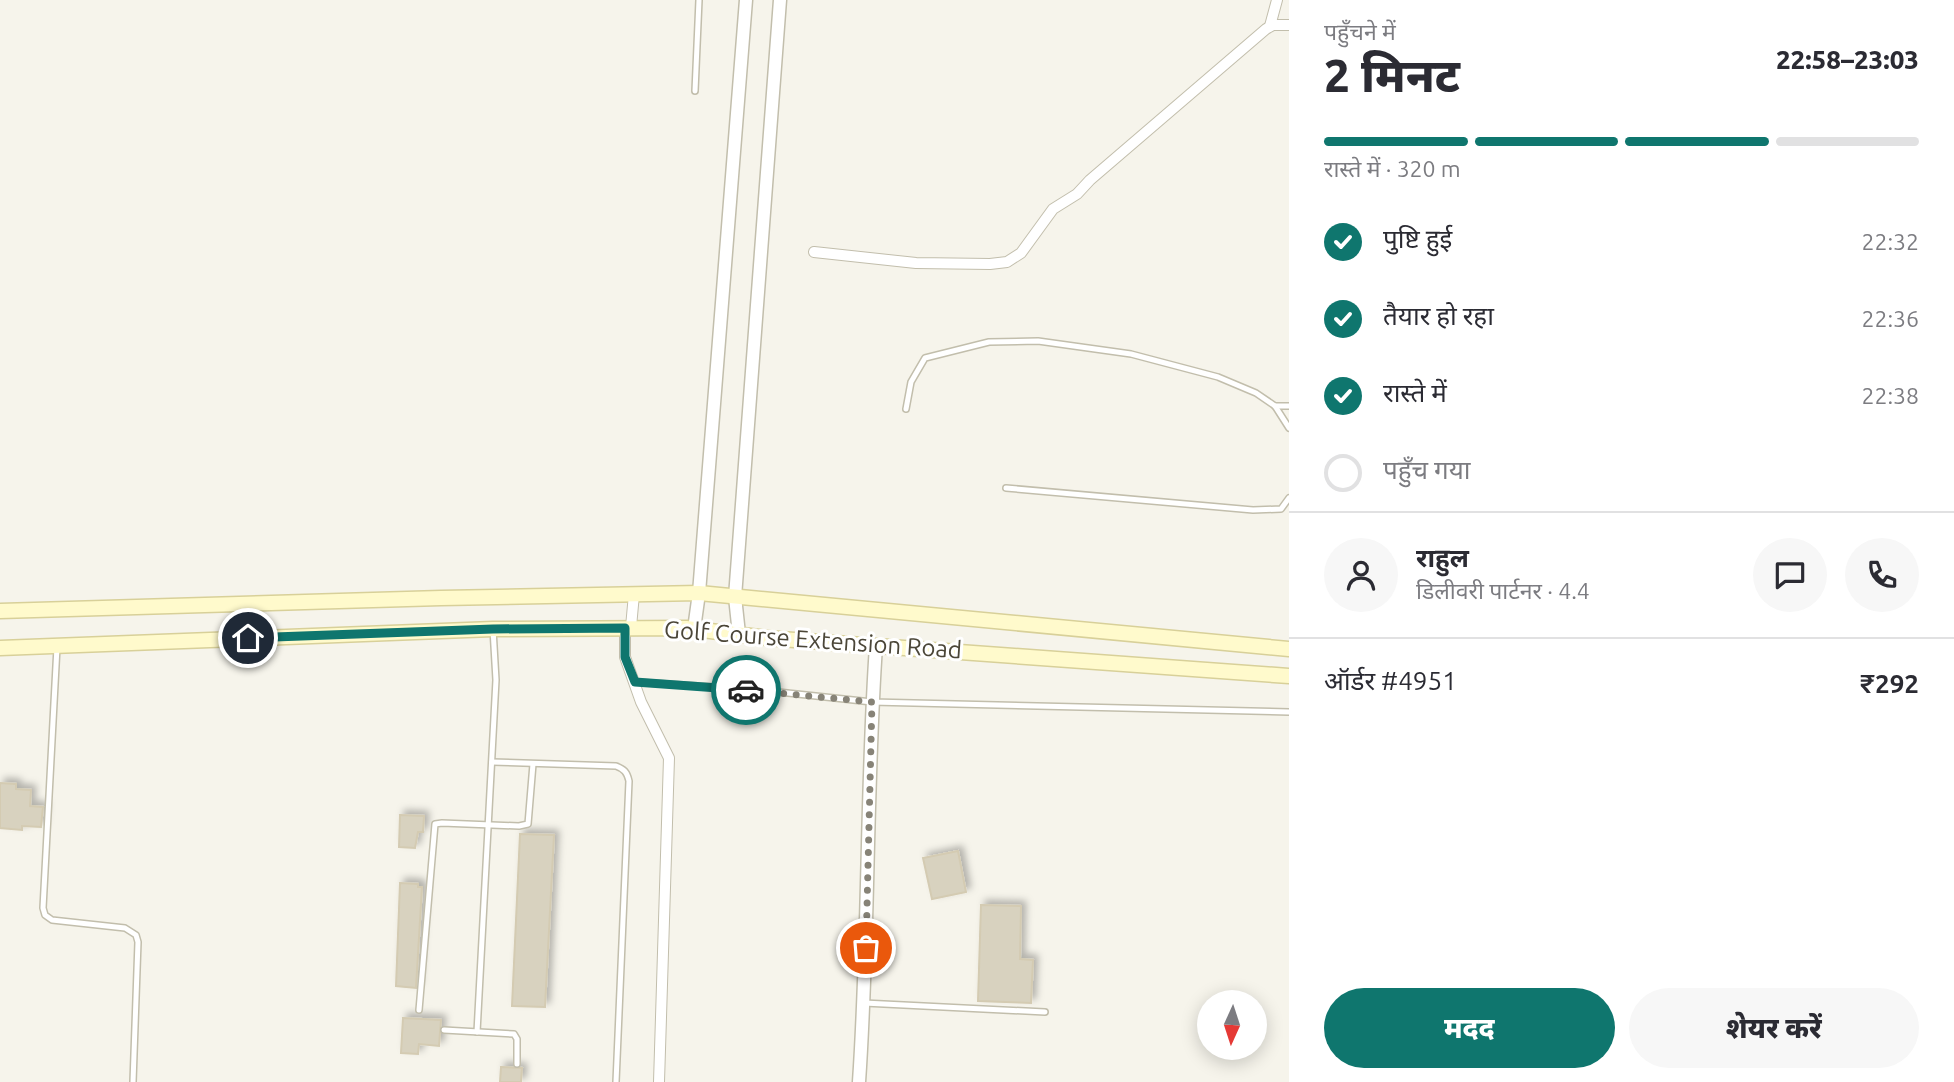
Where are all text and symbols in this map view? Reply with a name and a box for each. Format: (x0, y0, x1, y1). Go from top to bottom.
text: पहुँचने में (1324, 19, 1396, 44)
text: 22:58–23:03 (1776, 45, 1919, 74)
text: 2 मिनट (1324, 49, 1460, 101)
text: रास्ते में · 320 m (1324, 156, 1461, 181)
icon: check (1324, 223, 1362, 261)
text: पुष्टि हुई (1383, 224, 1452, 253)
text: 22:32 (1861, 229, 1919, 254)
icon: check (1324, 300, 1362, 338)
text: तैयार हो रहा (1383, 301, 1494, 330)
text: 22:36 (1861, 306, 1919, 331)
icon: check (1324, 377, 1362, 415)
text: रास्ते में (1383, 378, 1447, 407)
text: 22:38 (1861, 383, 1919, 408)
text: पहुँच गया (1383, 455, 1471, 484)
button: person (1324, 538, 1398, 612)
button: chat (1753, 538, 1827, 612)
button: phone (1845, 538, 1919, 612)
text: राहुल (1416, 543, 1469, 572)
text: डिलीवरी पार्टनर · 4.4 (1416, 578, 1590, 603)
pin (218, 608, 278, 668)
street label: Golf Course Extension Road (663, 616, 963, 663)
icon: home (229, 619, 267, 657)
courier (711, 655, 781, 725)
text: ऑर्डर #4951 (1324, 666, 1457, 695)
text: ₹292 (1860, 669, 1919, 698)
icon: car (727, 671, 765, 709)
pin (836, 918, 896, 978)
icon: bag (847, 929, 885, 967)
button: मदद (1324, 988, 1615, 1068)
button: शेयर करें (1629, 988, 1919, 1068)
north arrow (1197, 990, 1267, 1060)
map controls (1197, 990, 1267, 1060)

